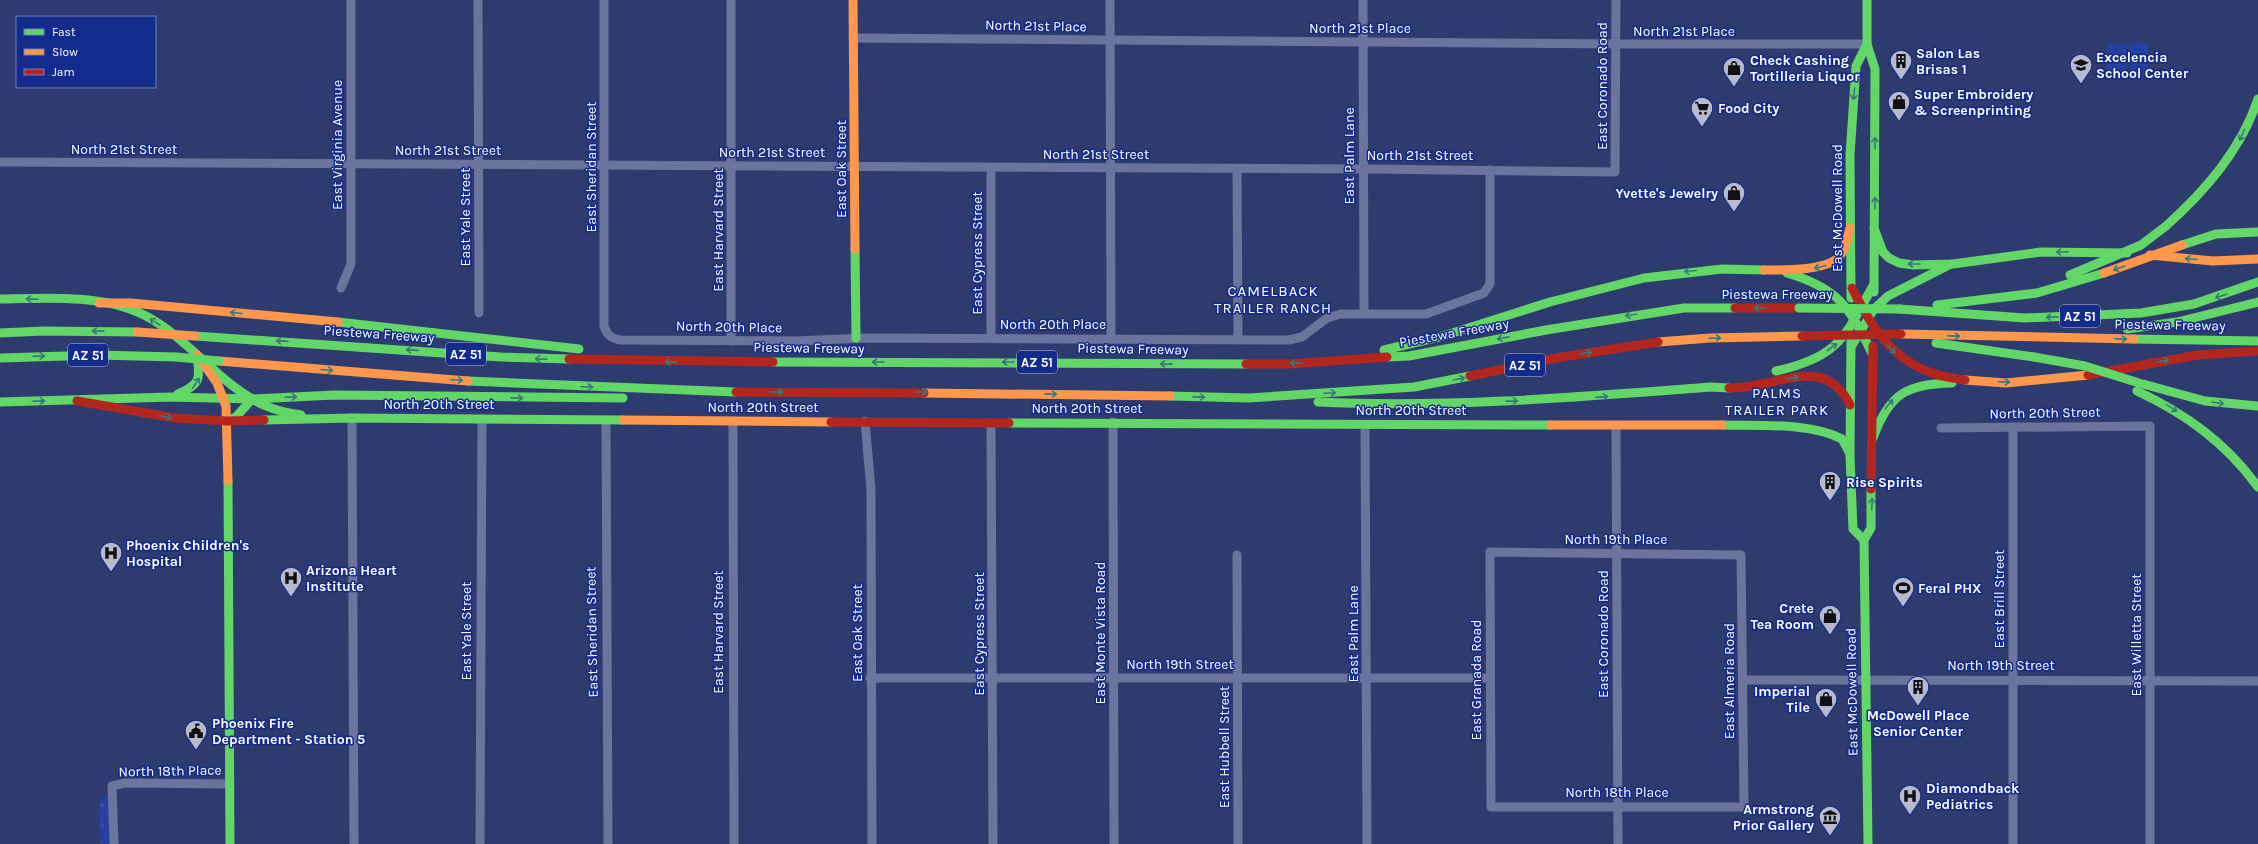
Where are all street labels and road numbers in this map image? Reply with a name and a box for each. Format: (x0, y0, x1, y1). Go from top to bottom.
street label: North 21st Place (985, 17, 1087, 35)
street label: North 21st Place (1309, 20, 1411, 37)
street label: East Coronado Road (1594, 22, 1611, 150)
street label: North 21st Place (1633, 23, 1735, 40)
street label: East Virginia Avenue (329, 80, 346, 210)
street label: East Sheridan Street (583, 101, 600, 233)
street label: East Palm Lane (1341, 107, 1358, 205)
street label: East Oak Street (833, 120, 850, 218)
street label: North 21st Street (71, 141, 177, 158)
street label: North 21st Street (395, 142, 501, 159)
street label: North 21st Street (719, 144, 825, 161)
street label: East McDowell Road (1829, 144, 1846, 272)
street label: North 21st Street (1043, 146, 1149, 163)
street label: North 21st Street (1367, 147, 1473, 164)
street label: East Yale Street (457, 168, 474, 266)
street label: East Harvard Street (710, 168, 727, 292)
street label: East Cypress Street (969, 191, 986, 315)
street label: Piestewa Freeway (1721, 286, 1833, 303)
road number: AZ 51 (2060, 305, 2100, 327)
street label: Piestewa Freeway (1398, 315, 1511, 351)
street label: North 20th Place (1000, 316, 1106, 333)
street label: Piestewa Freeway (2114, 316, 2226, 334)
street label: North 20th Place (676, 318, 782, 336)
street label: Piestewa Freeway (323, 322, 436, 346)
street label: Piestewa Freeway (753, 339, 865, 357)
street label: Piestewa Freeway (1077, 340, 1189, 358)
road number: AZ 51 (446, 343, 486, 365)
road number: AZ 51 (68, 344, 108, 366)
road number: AZ 51 (1017, 351, 1057, 373)
road number: AZ 51 (1505, 354, 1545, 376)
street label: North 20th Street (383, 396, 495, 413)
street label: North 20th Street (707, 399, 819, 416)
street label: North 20th Street (1031, 400, 1143, 417)
street label: North 20th Street (1355, 402, 1467, 419)
street label: North 20th Street (1989, 404, 2101, 422)
street label: North 19th Place (1565, 531, 1667, 548)
street label: East Brill Street (1991, 549, 2008, 649)
street label: East Monte Vista Road (1092, 561, 1109, 705)
street label: East Sheridan Street (582, 566, 602, 698)
street label: East Harvard Street (710, 570, 727, 694)
street label: East Coronado Road (1595, 570, 1612, 698)
street label: East Cypress Street (971, 572, 988, 696)
street label: East Willetta Street (2128, 573, 2145, 697)
street label: East Yale Street (458, 582, 475, 680)
street label: East Oak Street (849, 584, 866, 682)
street label: East Palm Lane (1345, 585, 1362, 683)
street label: East Granada Road (1468, 619, 1485, 741)
street label: East Almeria Road (1721, 623, 1738, 739)
street label: East McDowell Road (1842, 628, 1862, 756)
street label: North 19th Street (1126, 656, 1234, 673)
street label: North 19th Street (1947, 657, 2055, 674)
street label: East Hubbell Street (1216, 686, 1233, 808)
street label: North 18th Place (118, 762, 222, 780)
street label: North 18th Place (1565, 784, 1669, 801)

